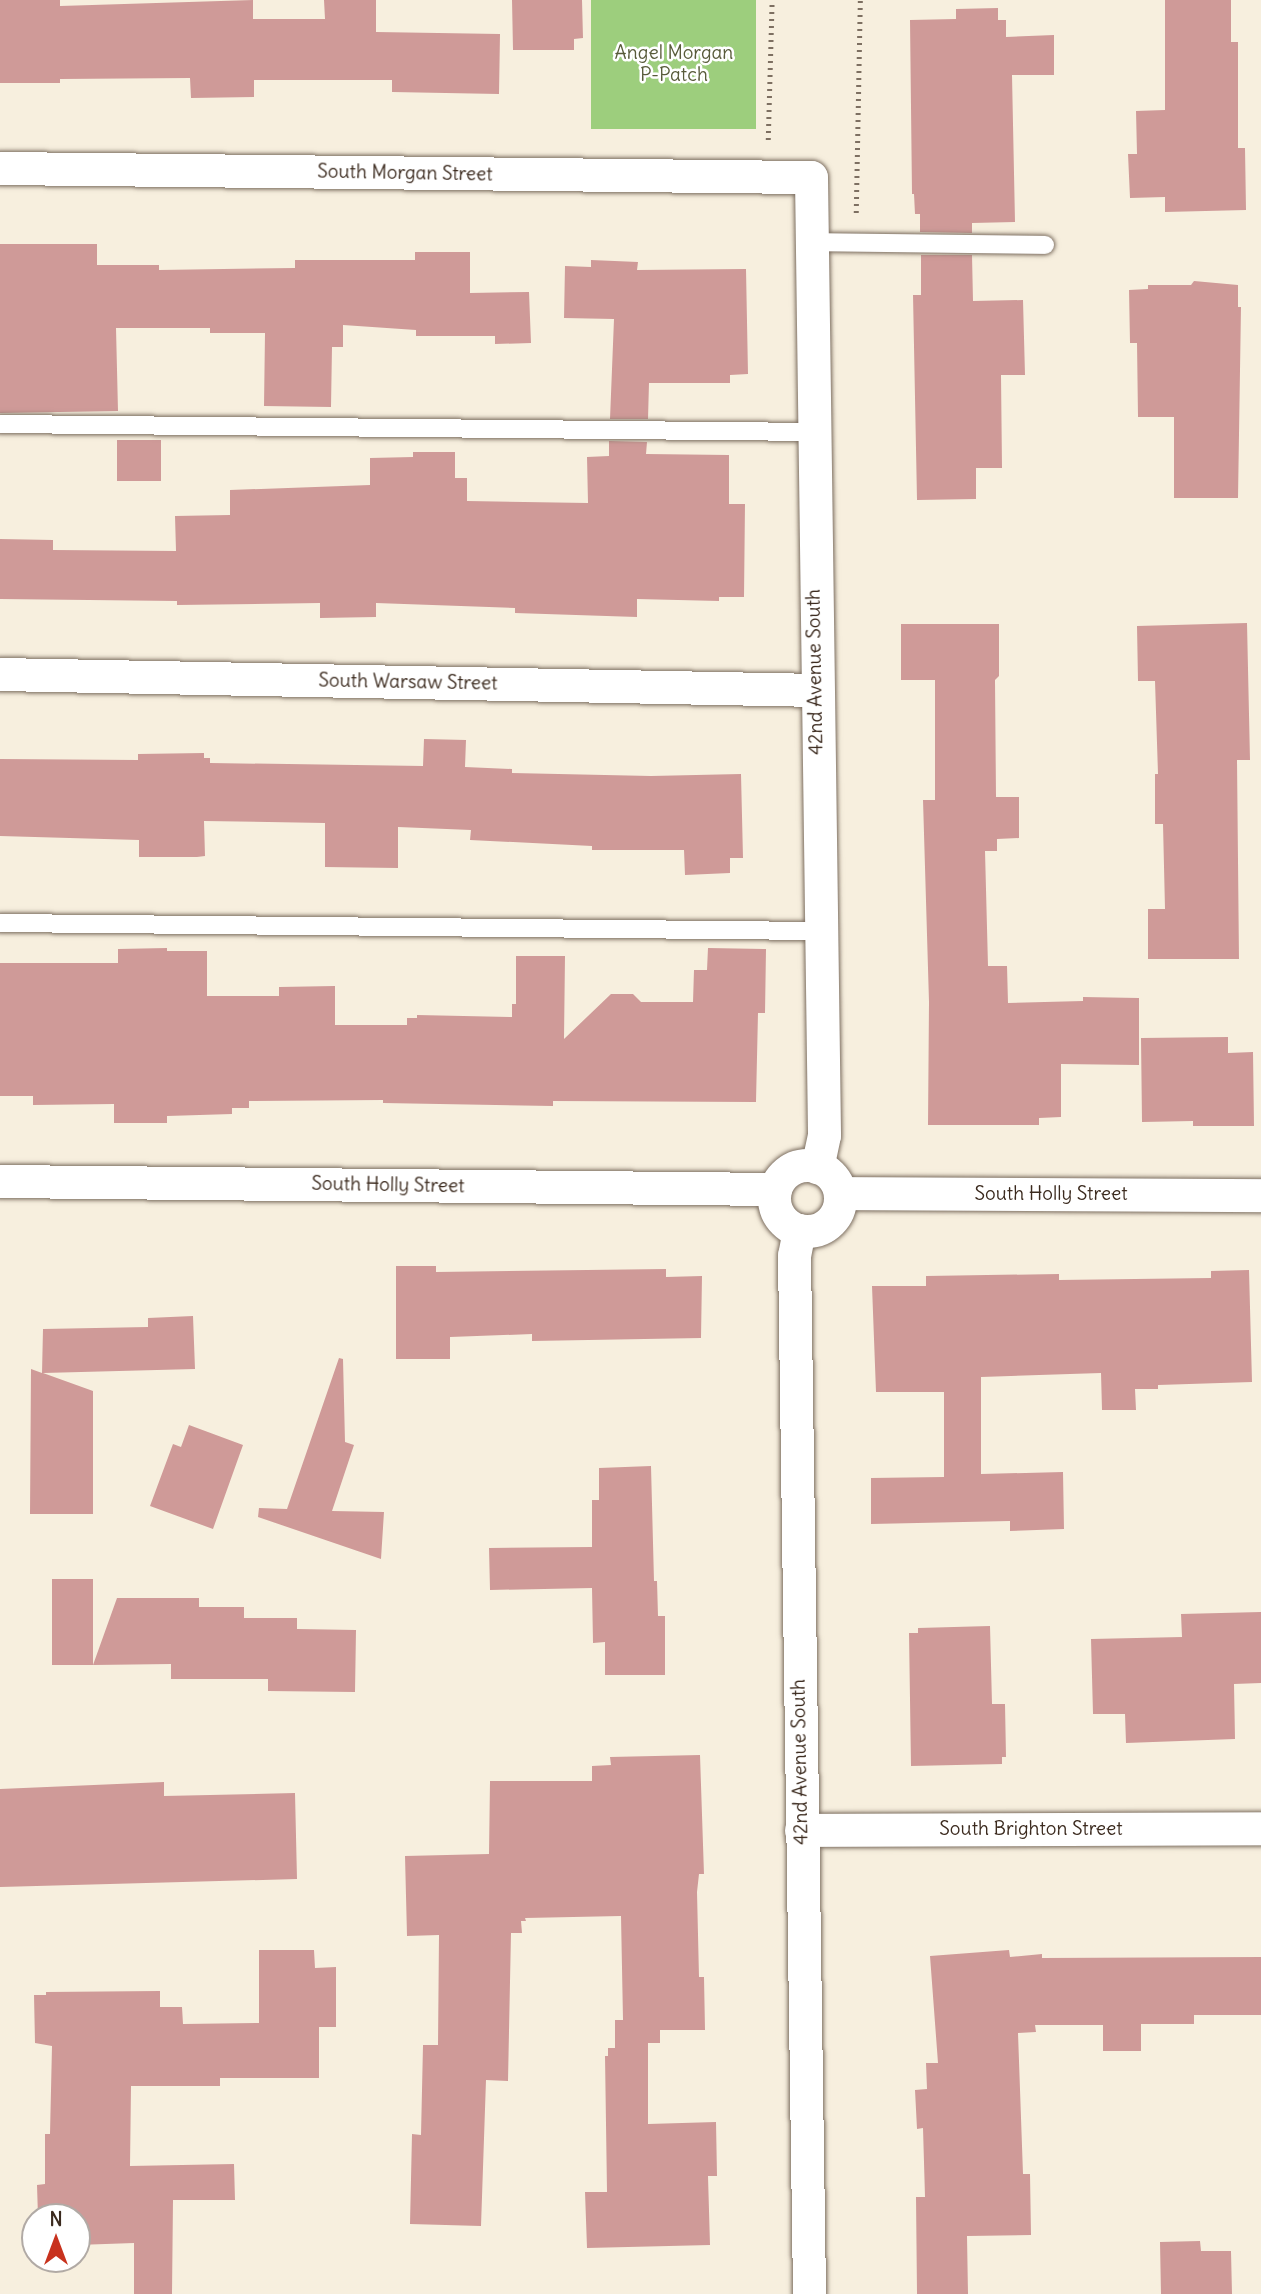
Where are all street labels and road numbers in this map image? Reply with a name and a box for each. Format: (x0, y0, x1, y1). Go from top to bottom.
street label: South Morgan Street (317, 160, 493, 186)
street label: 42nd Avenue South (802, 589, 828, 755)
street label: South Warsaw Street (318, 669, 498, 695)
street label: South Holly Street (311, 1172, 465, 1198)
street label: South Holly Street (974, 1183, 1128, 1205)
street label: 42nd Avenue South (787, 1679, 813, 1845)
street label: South Brighton Street (939, 1818, 1123, 1840)

